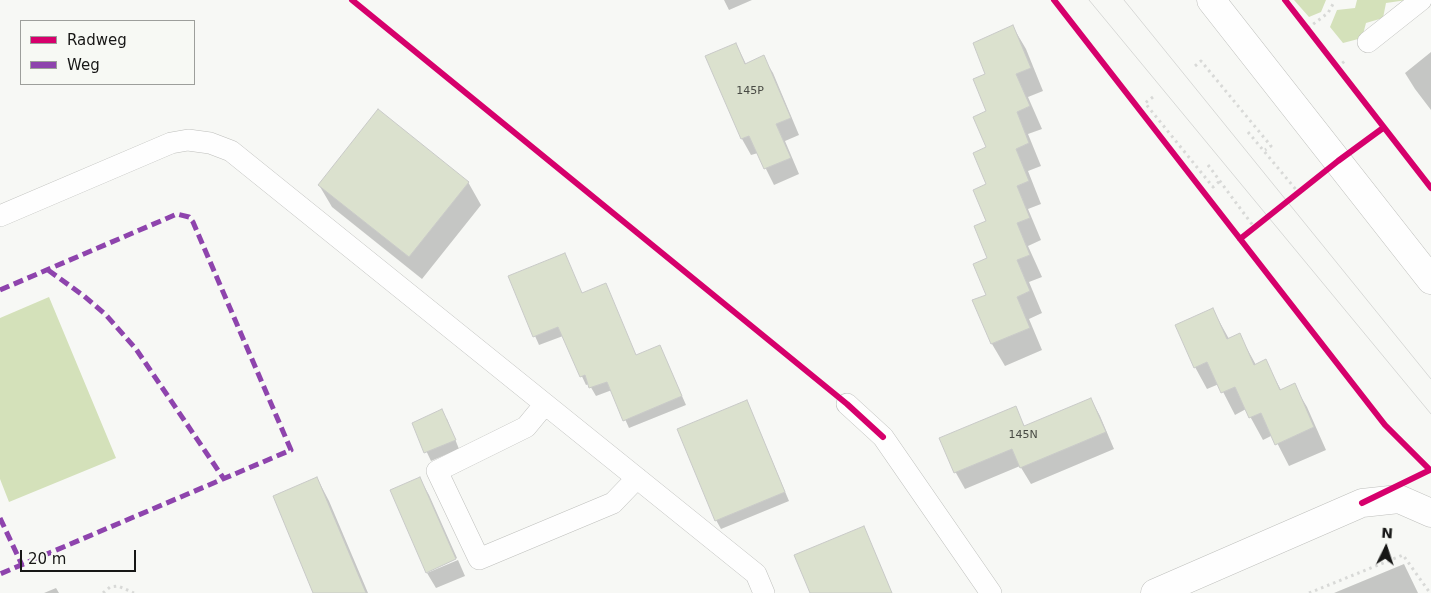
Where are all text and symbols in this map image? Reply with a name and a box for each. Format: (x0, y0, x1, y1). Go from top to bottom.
legend (20, 20, 195, 85)
text: Radweg (67, 31, 127, 49)
text: Weg (67, 56, 100, 74)
house number: 145P (736, 84, 764, 98)
house number: 145N (1008, 428, 1038, 442)
north arrow (1361, 523, 1411, 573)
text: N (1381, 525, 1393, 541)
scale bar (22, 540, 139, 572)
text: 20 m (28, 550, 66, 568)

